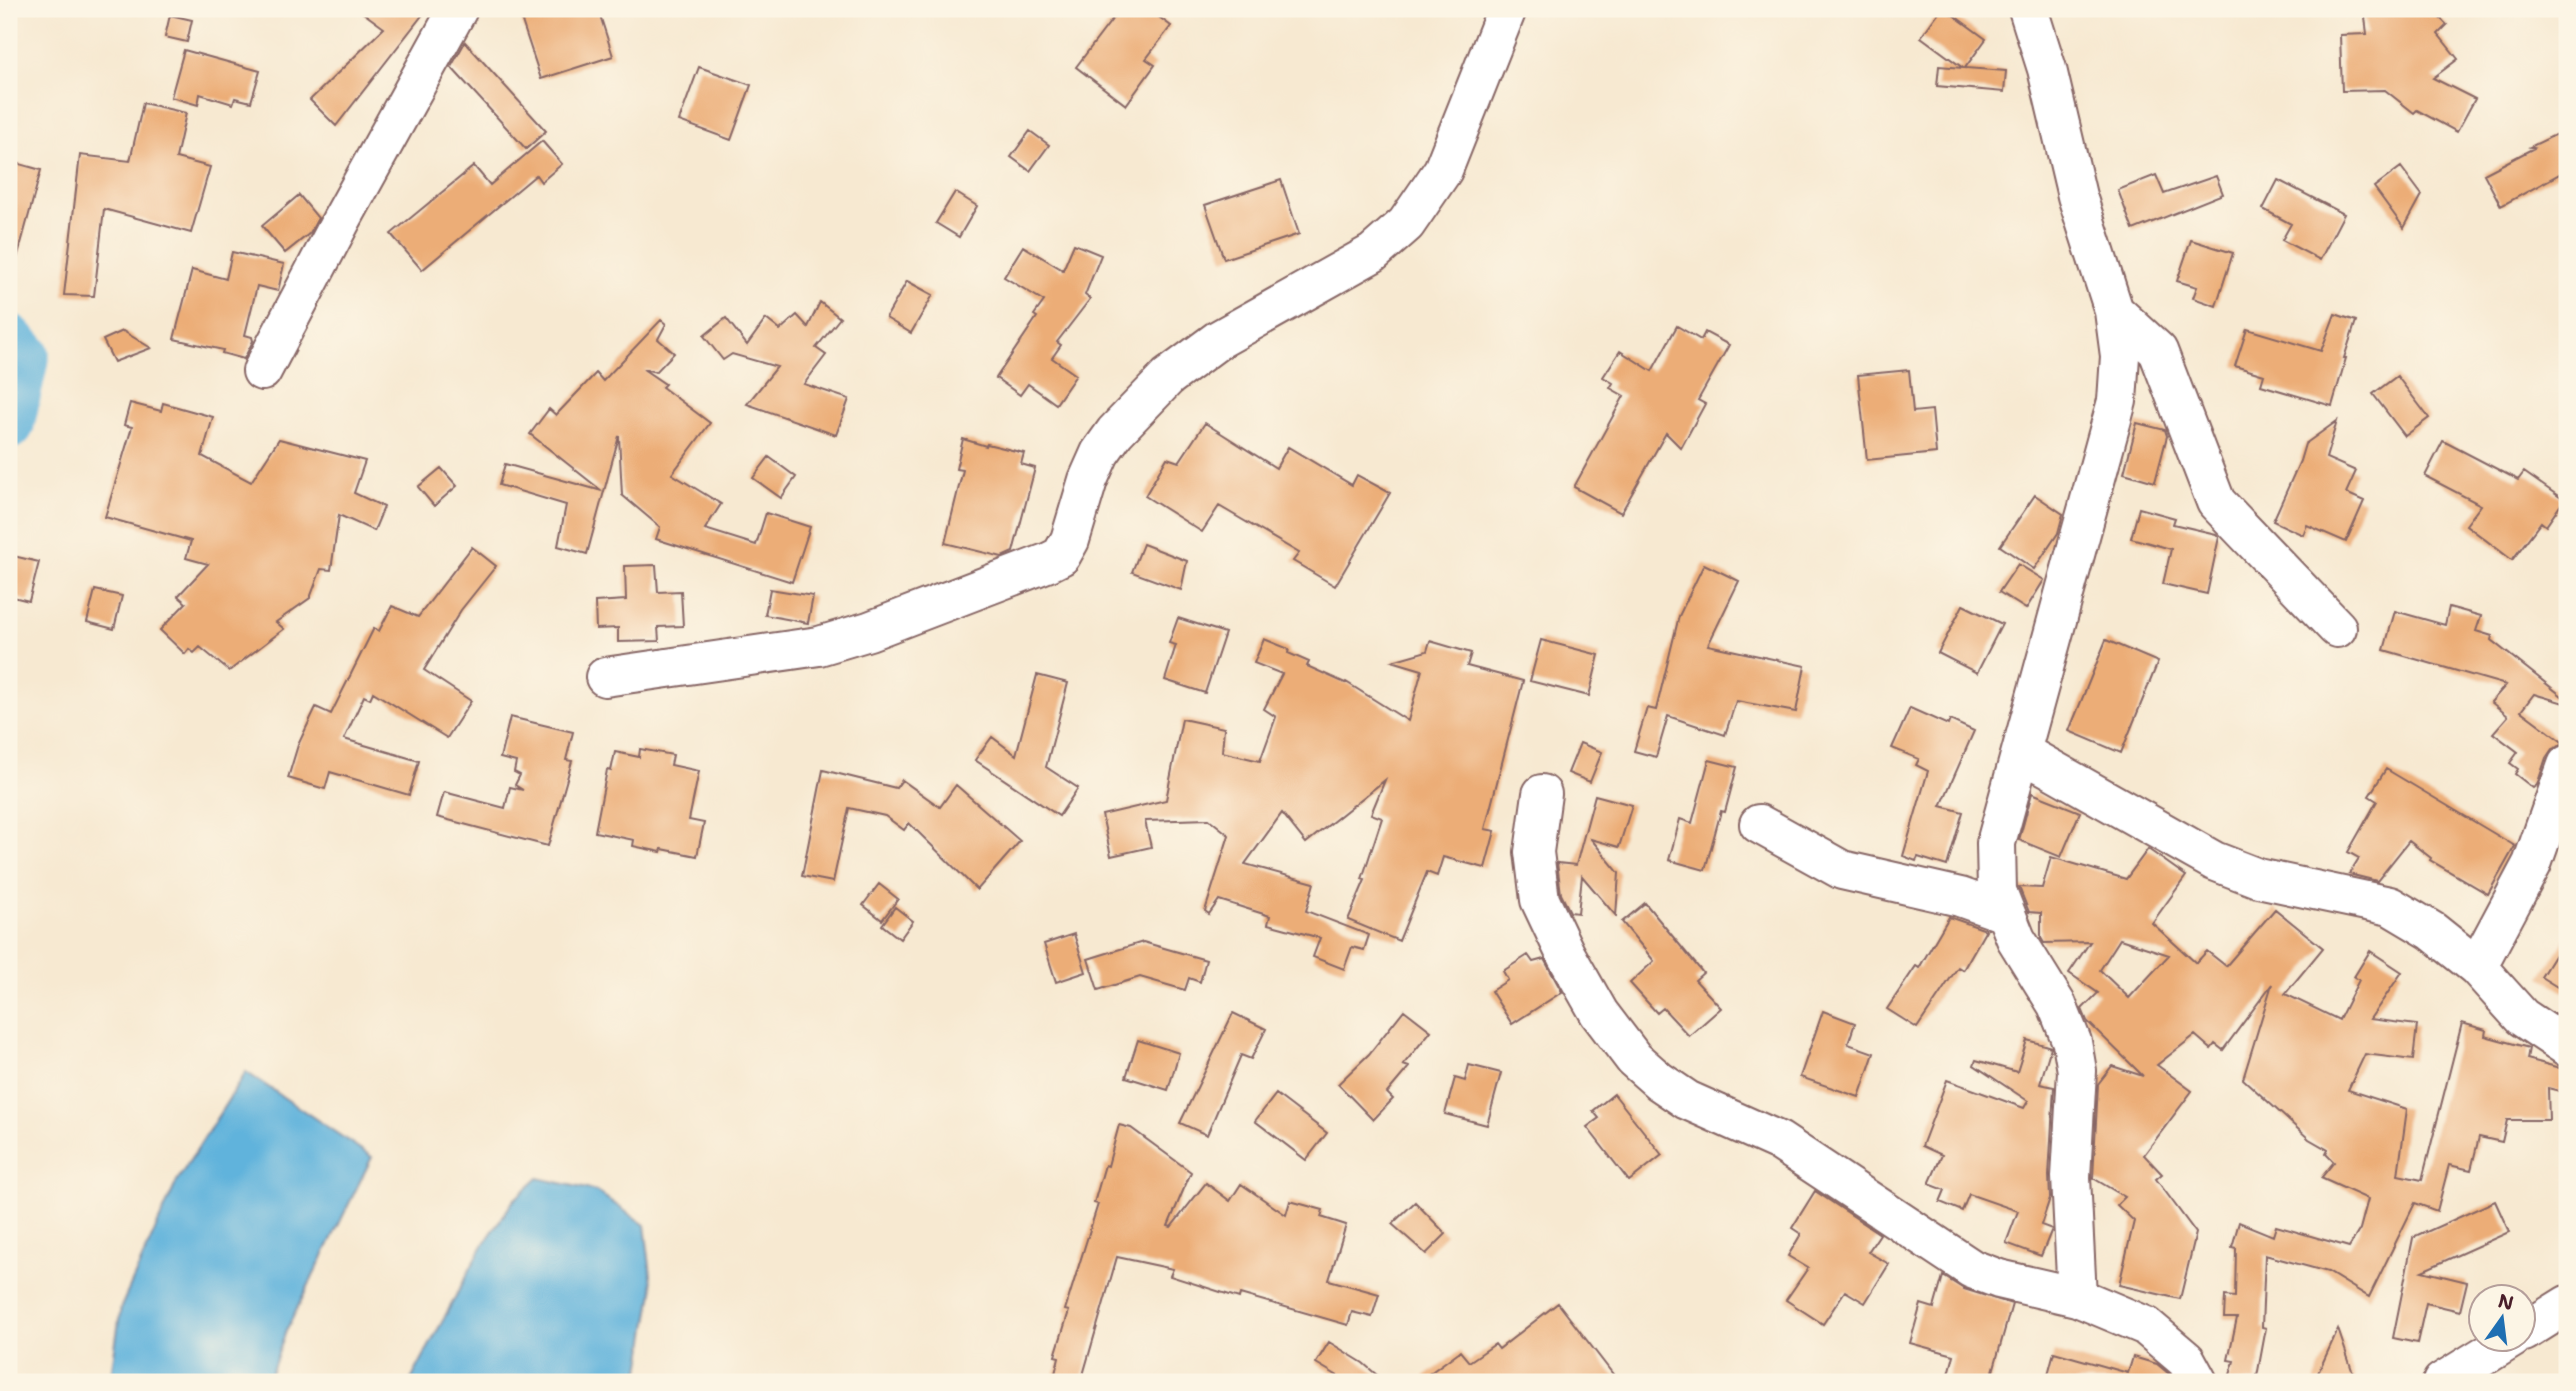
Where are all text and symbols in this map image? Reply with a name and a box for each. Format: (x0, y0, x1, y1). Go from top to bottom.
north arrow (2468, 1282, 2538, 1352)
text: N (2496, 1288, 2516, 1316)

